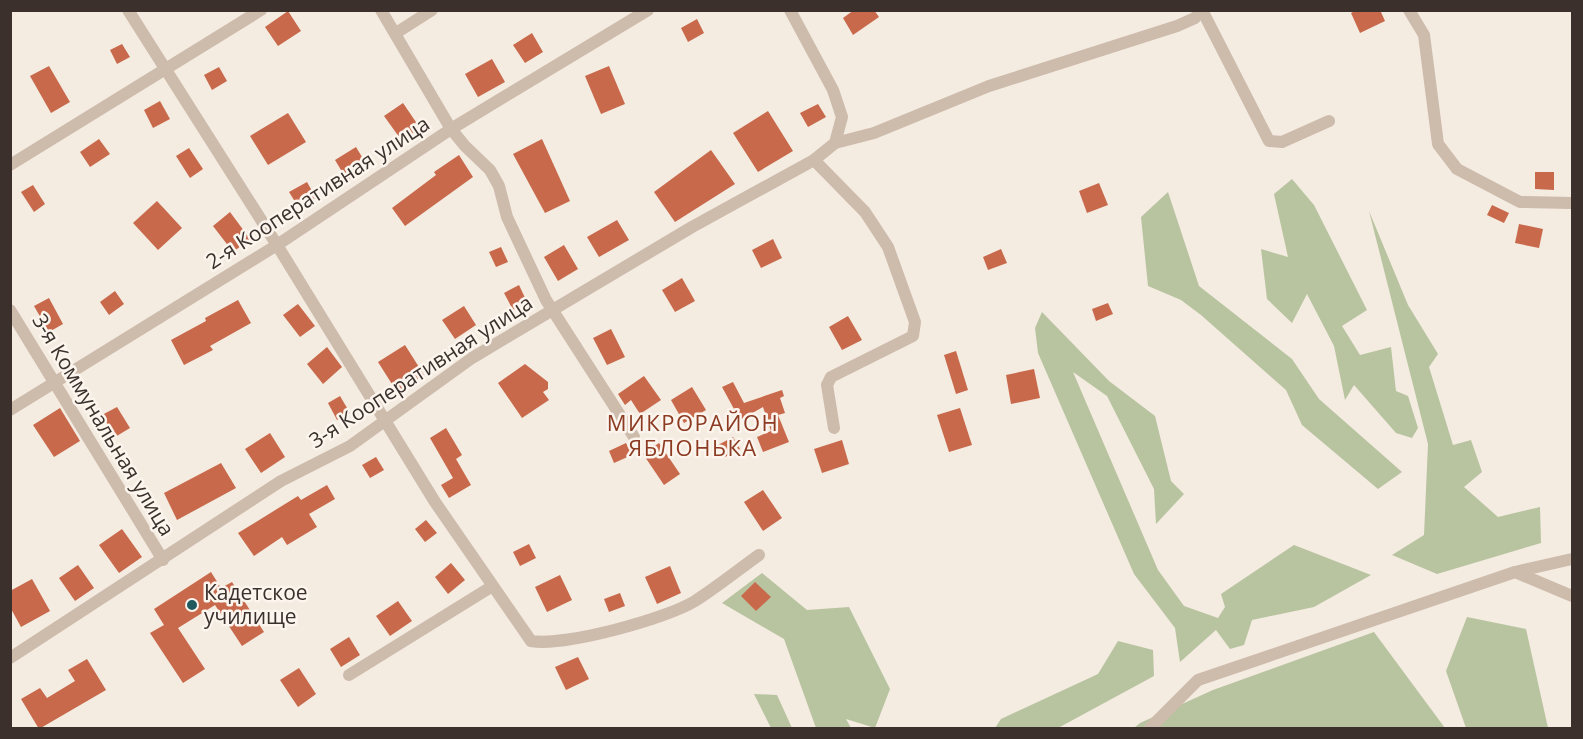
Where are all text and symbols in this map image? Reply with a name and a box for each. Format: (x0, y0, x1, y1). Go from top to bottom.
street label: 2-я Кооперативная улица (200, 109, 435, 275)
street label: 3-я Кооперативная улица (303, 288, 538, 454)
street label: 3-я Коммунальная улица (26, 308, 181, 541)
district label: МИКРОРАЙОН ЯБЛОНЬКА (607, 407, 779, 462)
place label: Кадетское училище (204, 578, 308, 630)
marker: Кадетское училище (185, 598, 199, 612)

